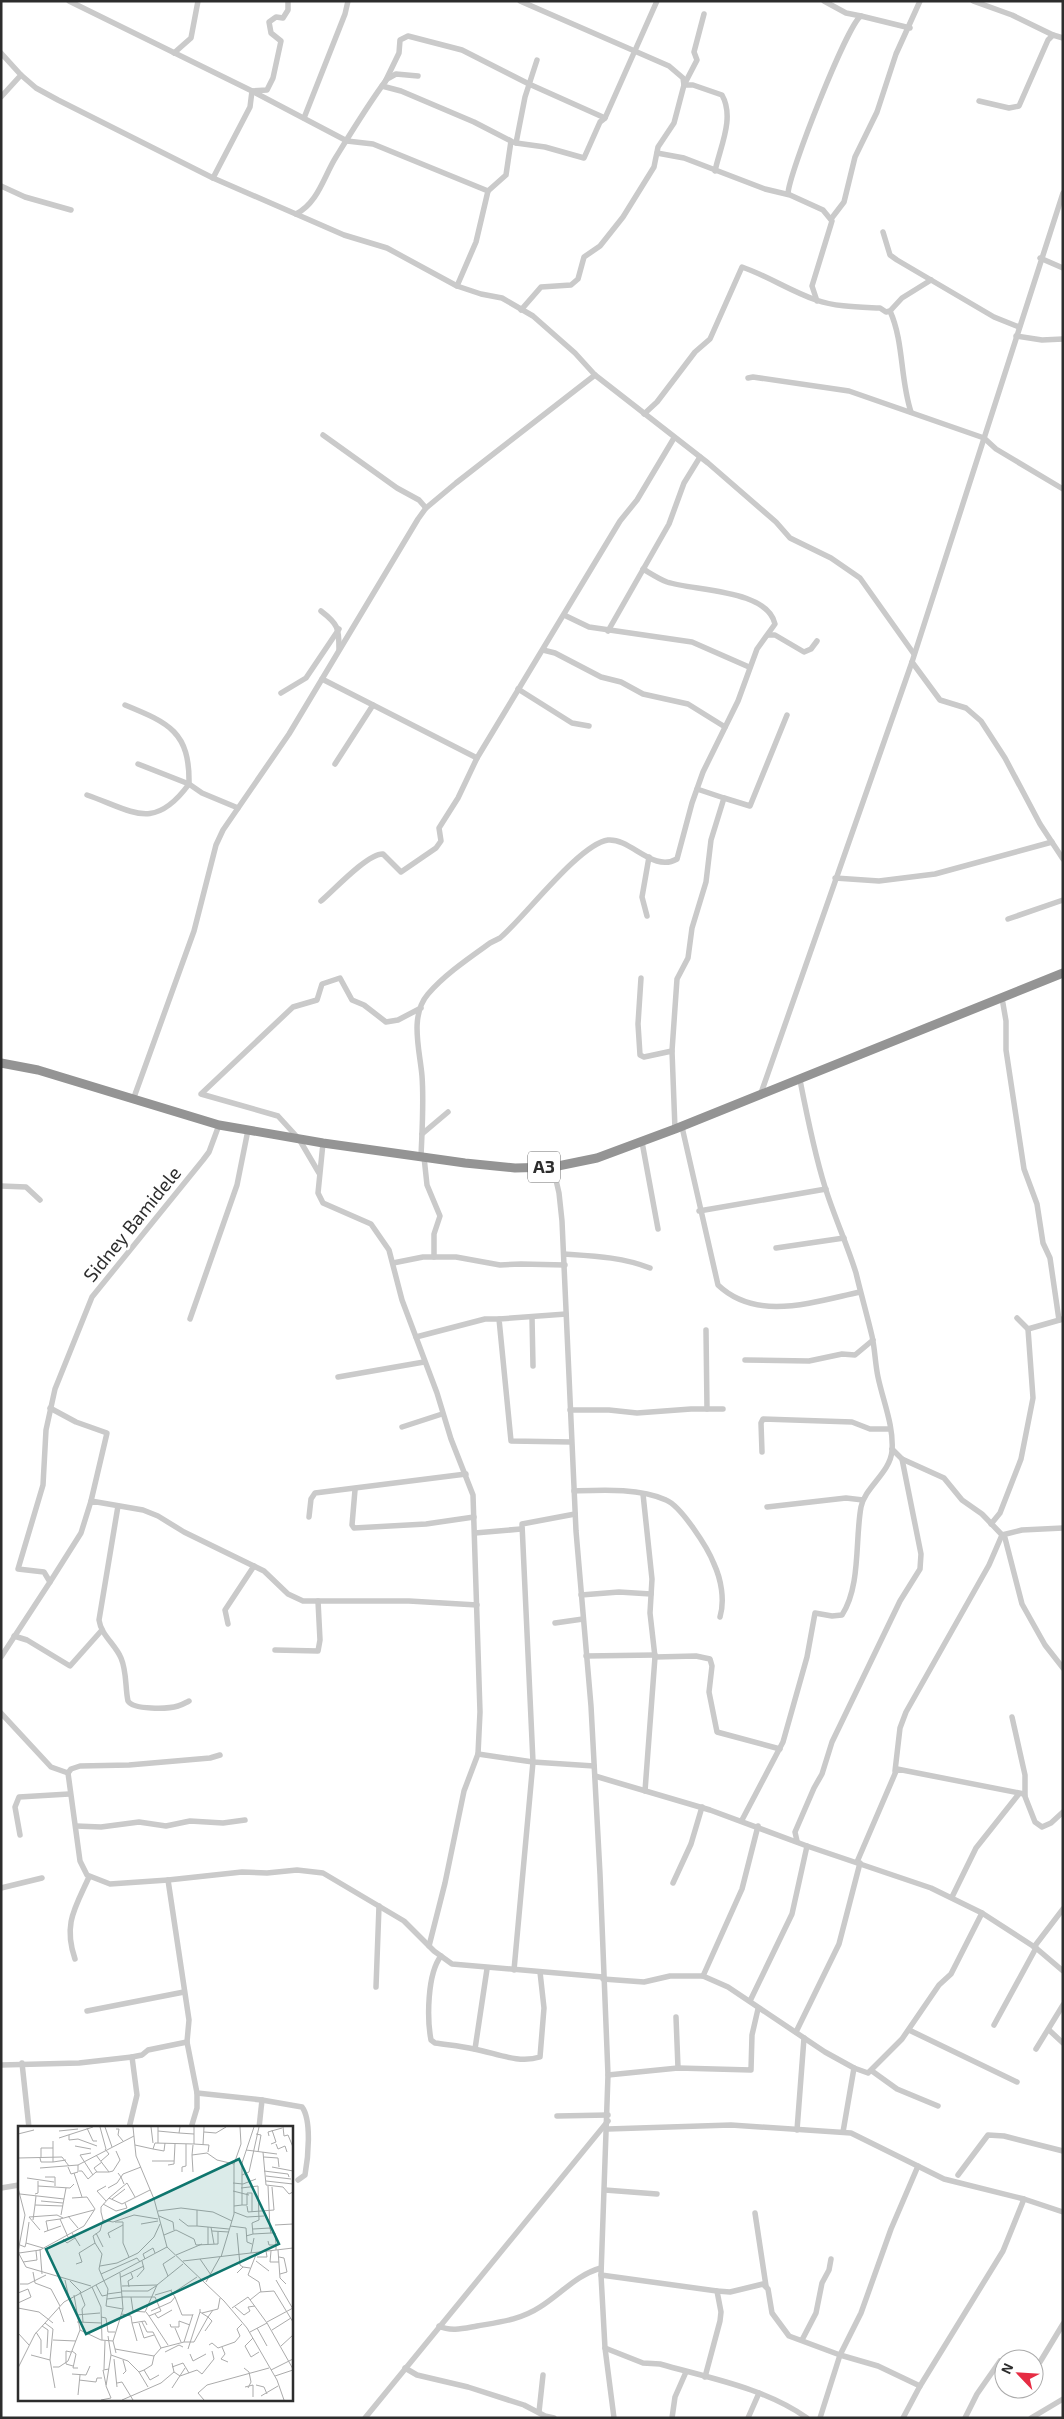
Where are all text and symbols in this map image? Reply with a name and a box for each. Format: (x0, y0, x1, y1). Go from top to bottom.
road number: A3 (528, 1152, 560, 1182)
street label: Sidney Bamidele (78, 1161, 185, 1286)
inset map (18, 2126, 292, 2402)
north arrow (994, 2349, 1044, 2399)
text: N (997, 2360, 1017, 2376)

